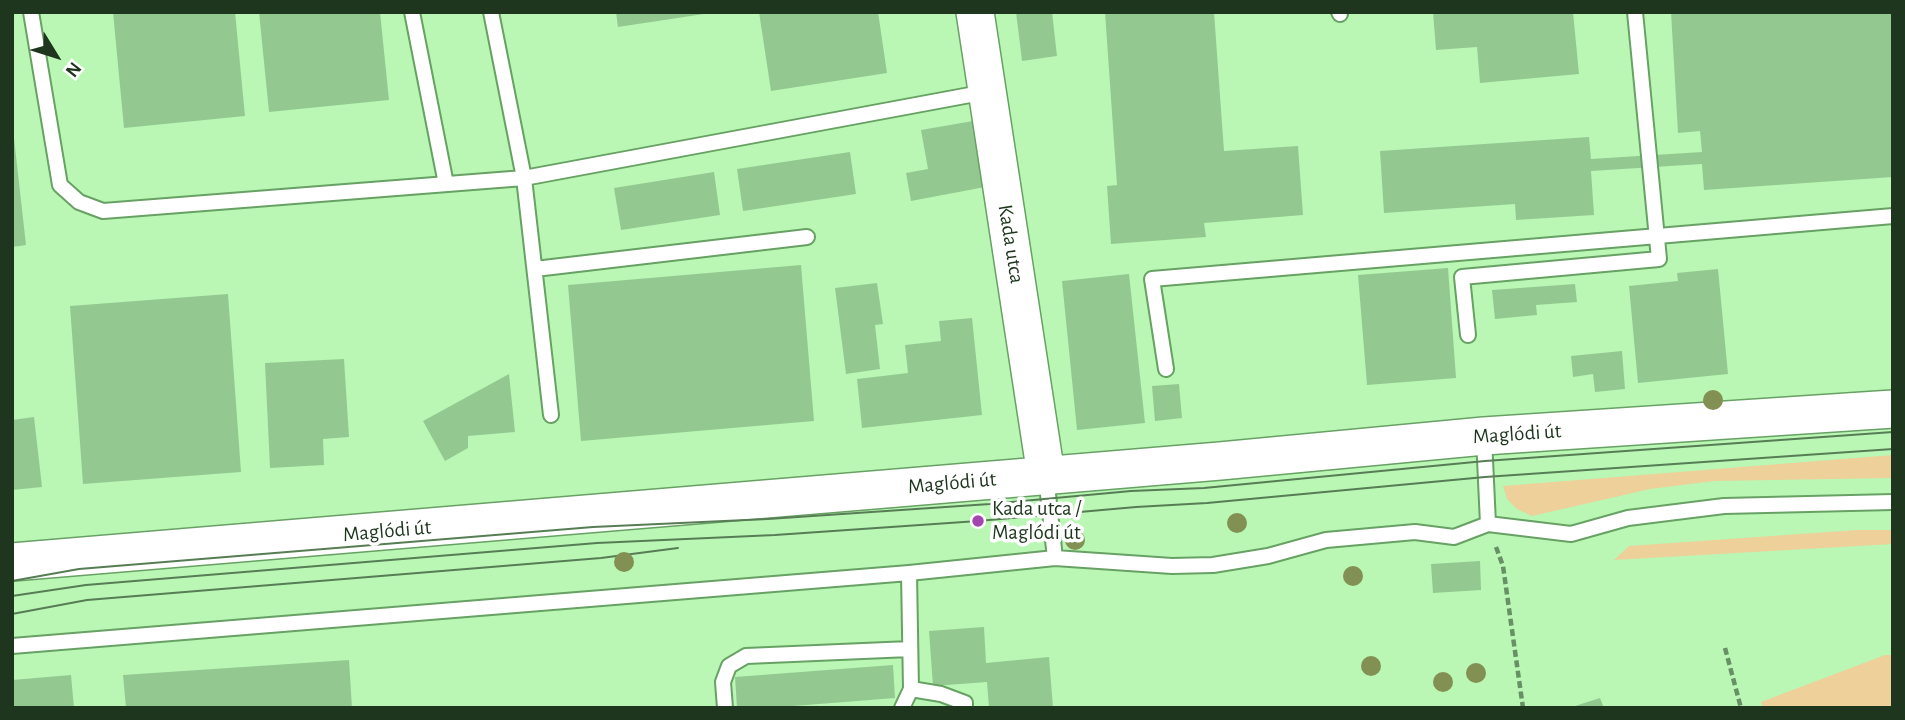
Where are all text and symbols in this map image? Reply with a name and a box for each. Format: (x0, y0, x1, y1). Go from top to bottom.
north arrow (21, 21, 91, 91)
text: N (61, 58, 84, 80)
street label: Kada utca (992, 203, 1030, 285)
street label: Maglódi út (1472, 418, 1562, 450)
street label: Maglódi út (907, 467, 997, 499)
place label: Kada utca / Maglódi út (992, 496, 1081, 546)
marker: Kada utca / Maglódi út (970, 513, 986, 529)
street label: Maglódi út (342, 515, 432, 547)

